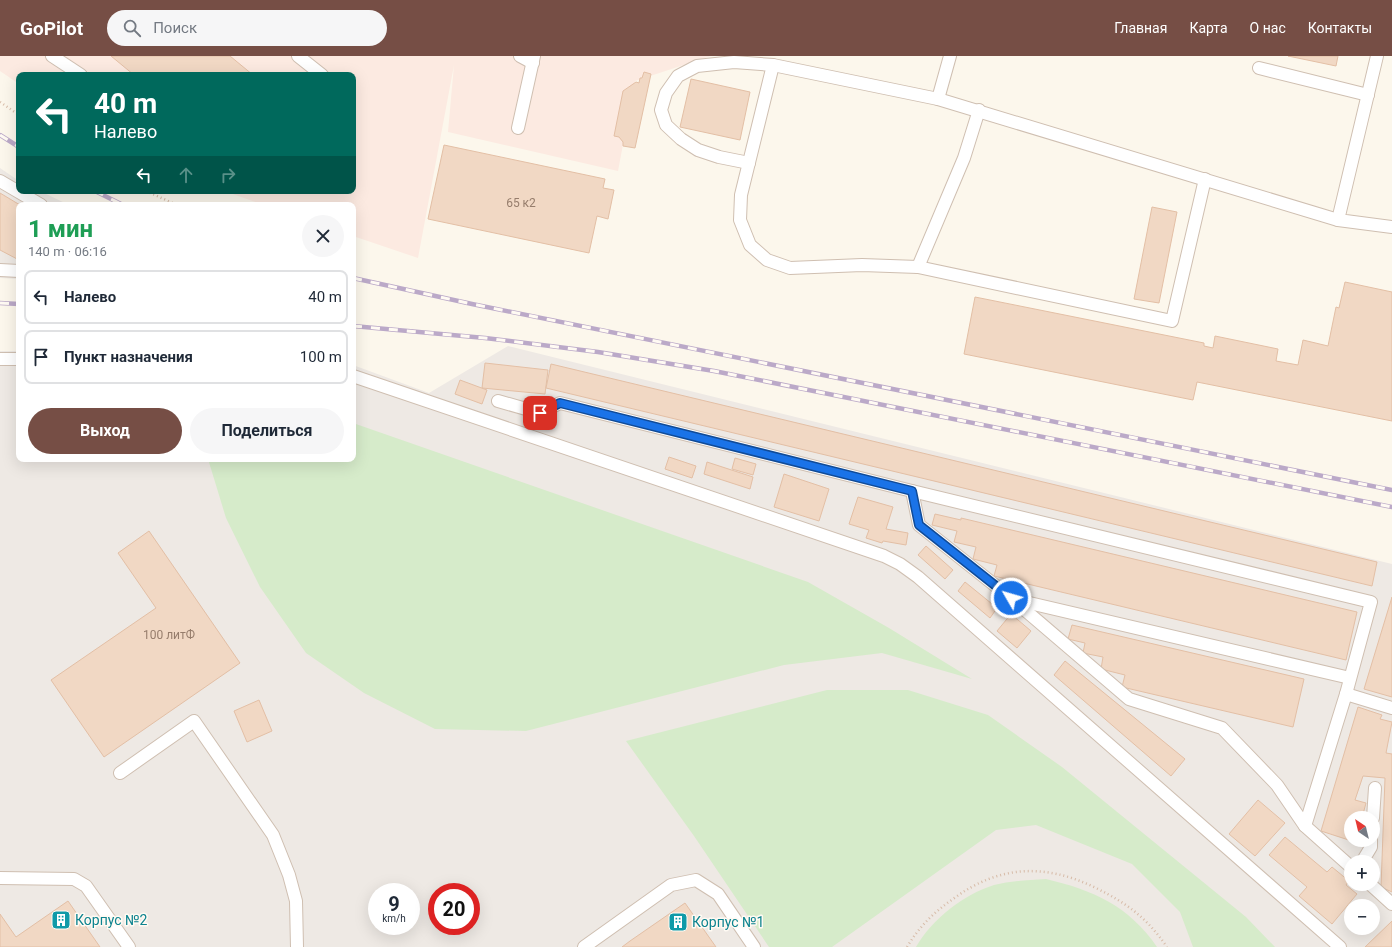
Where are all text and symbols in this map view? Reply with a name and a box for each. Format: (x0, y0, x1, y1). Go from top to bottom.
search box (107, 10, 387, 46)
text: GoPilot (20, 17, 83, 40)
icon: search (121, 17, 143, 39)
text: Поиск (153, 19, 197, 37)
text: Главная (1114, 20, 1167, 36)
text: Карта (1189, 20, 1228, 36)
text: О нас (1250, 20, 1286, 36)
text: Контакты (1308, 20, 1372, 36)
text: 40 m (94, 87, 157, 120)
icon: left (28, 88, 80, 140)
text: Налево (94, 121, 157, 142)
icon: left (133, 164, 155, 186)
icon: ahead (175, 164, 197, 186)
icon: right (217, 164, 239, 186)
house number: 65 к2 (506, 196, 536, 210)
text: 1 мин (28, 215, 93, 243)
button: close (302, 215, 344, 257)
text: 140 m · 06:16 (28, 244, 107, 259)
icon: left (30, 286, 52, 308)
text: Налево (64, 288, 116, 306)
text: 40 m (308, 288, 342, 306)
icon: arrive (30, 346, 52, 368)
text: Пункт назначения (64, 348, 193, 366)
text: 100 m (300, 348, 342, 366)
pin (523, 396, 557, 430)
icon: arrive (529, 402, 551, 424)
button: Выход (28, 408, 182, 454)
button: Поделиться (190, 408, 344, 454)
position arrow (990, 577, 1032, 619)
house number: 100 литФ (143, 628, 195, 642)
north arrow (1344, 811, 1380, 847)
map controls (1344, 811, 1380, 935)
button: + (1344, 855, 1380, 891)
speed limit sign: 20 (428, 883, 480, 935)
text: 9 (388, 892, 400, 916)
button: − (1344, 899, 1380, 935)
building icon: Корпус №2 (50, 909, 72, 931)
building icon: Корпус №1 (667, 911, 689, 933)
place label: Корпус №2 (75, 912, 147, 928)
text: km/h (382, 913, 406, 924)
place label: Корпус №1 (692, 914, 764, 930)

